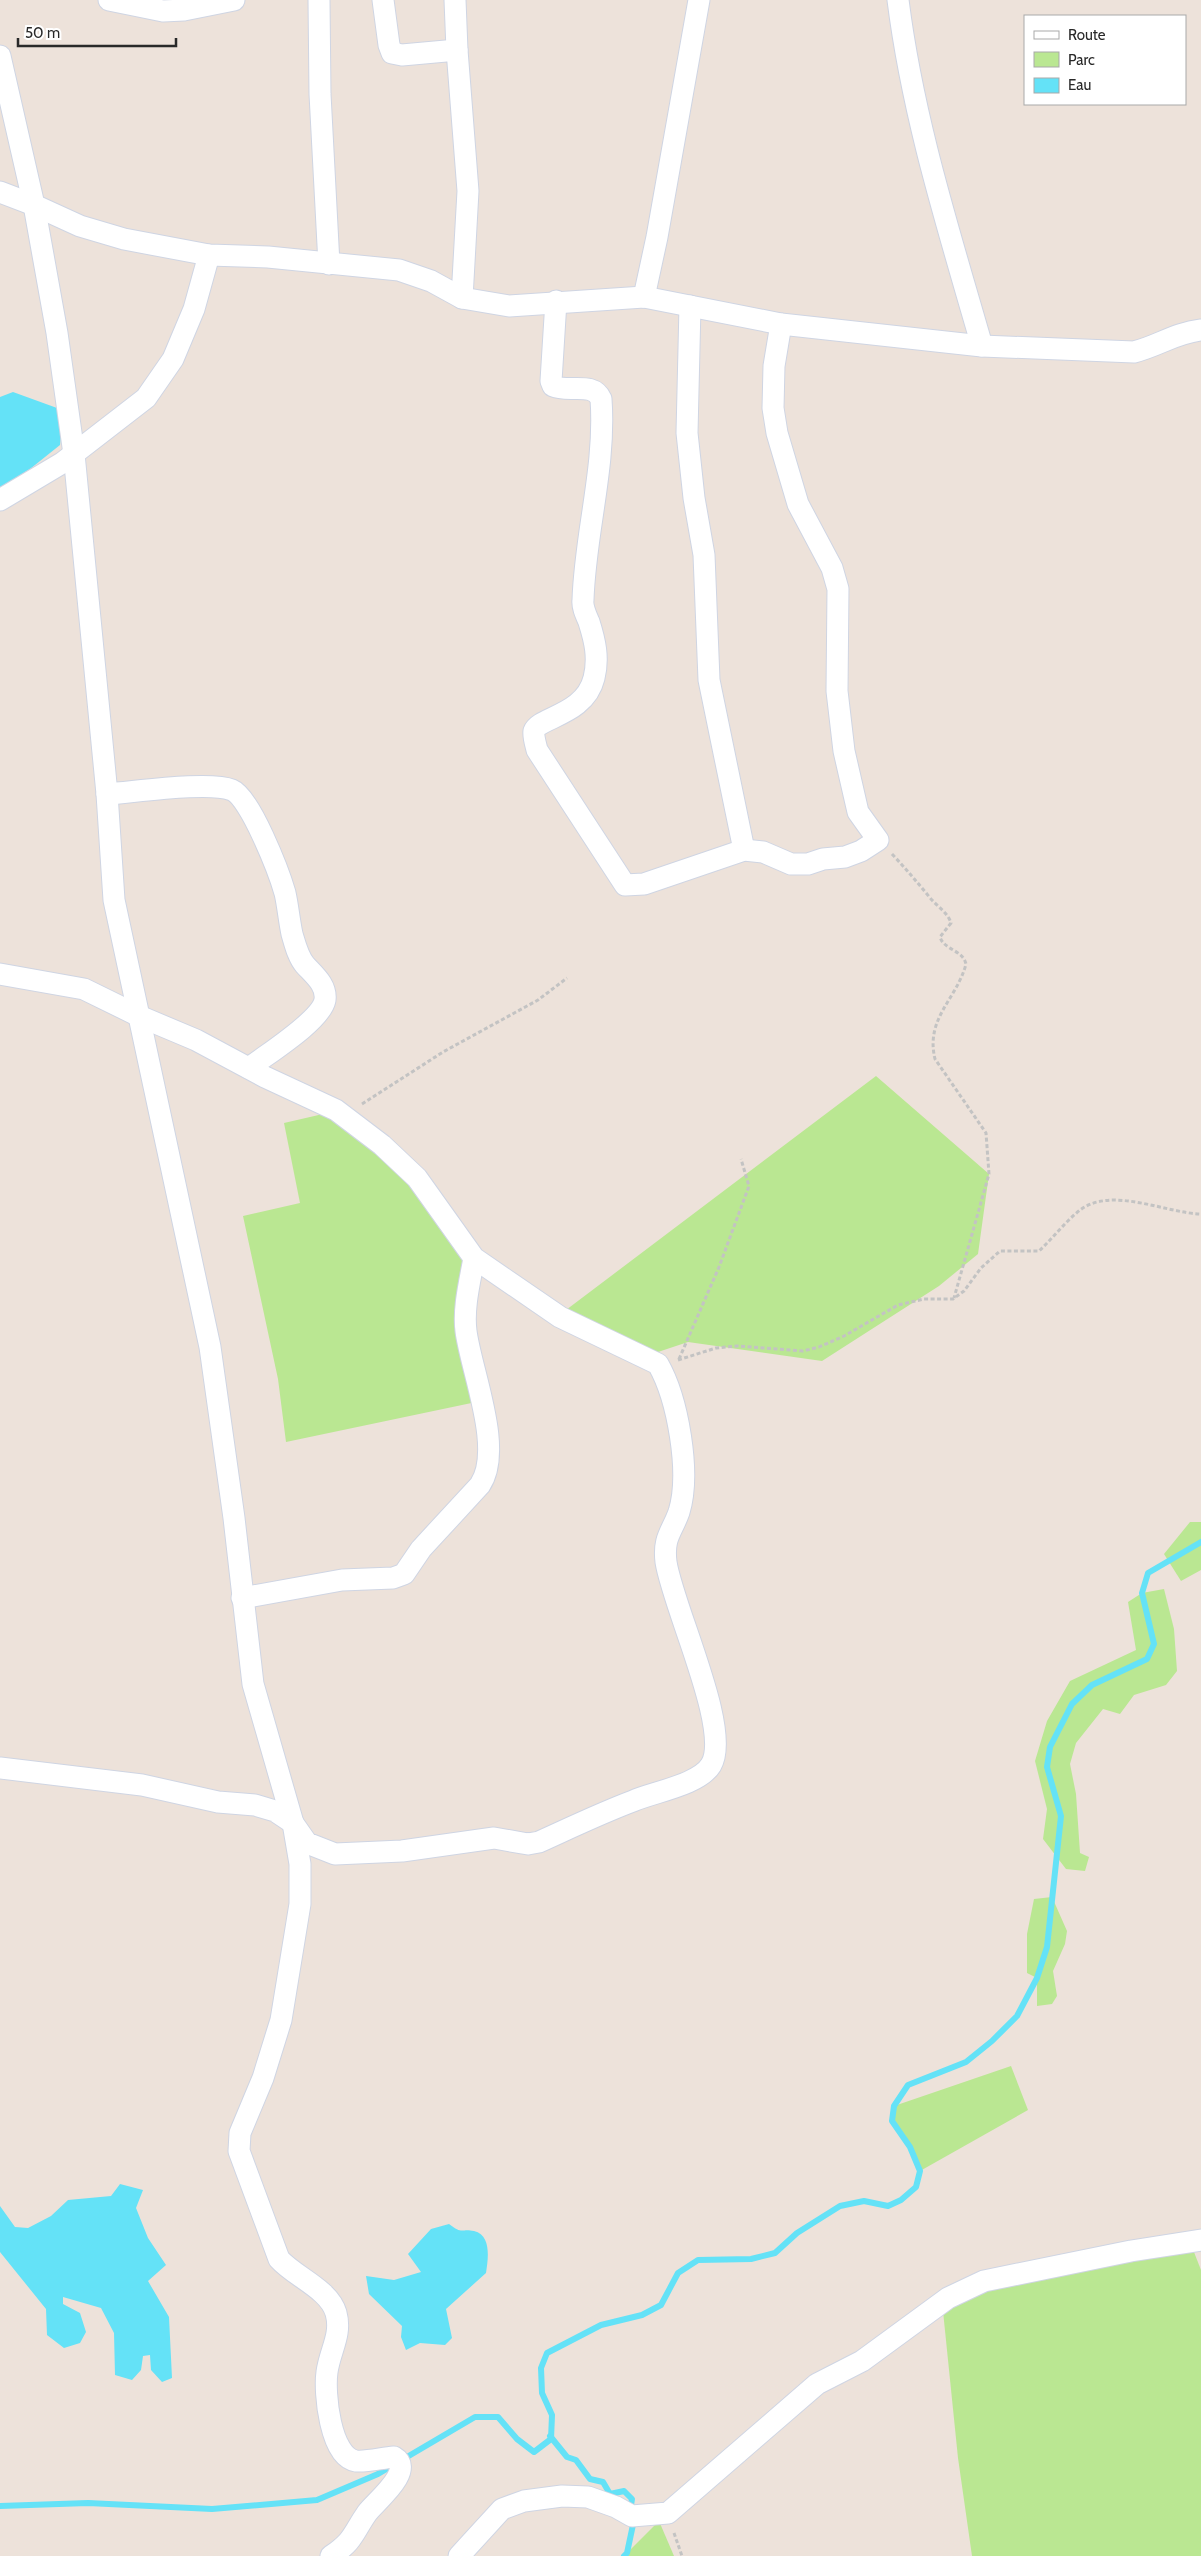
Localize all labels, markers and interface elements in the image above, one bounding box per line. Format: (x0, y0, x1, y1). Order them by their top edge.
scale bar (18, 15, 175, 47)
legend (1024, 15, 1186, 105)
text: 50 m (25, 24, 60, 42)
text: Route (1068, 26, 1106, 44)
text: Parc (1068, 51, 1095, 69)
text: Eau (1068, 76, 1091, 94)

